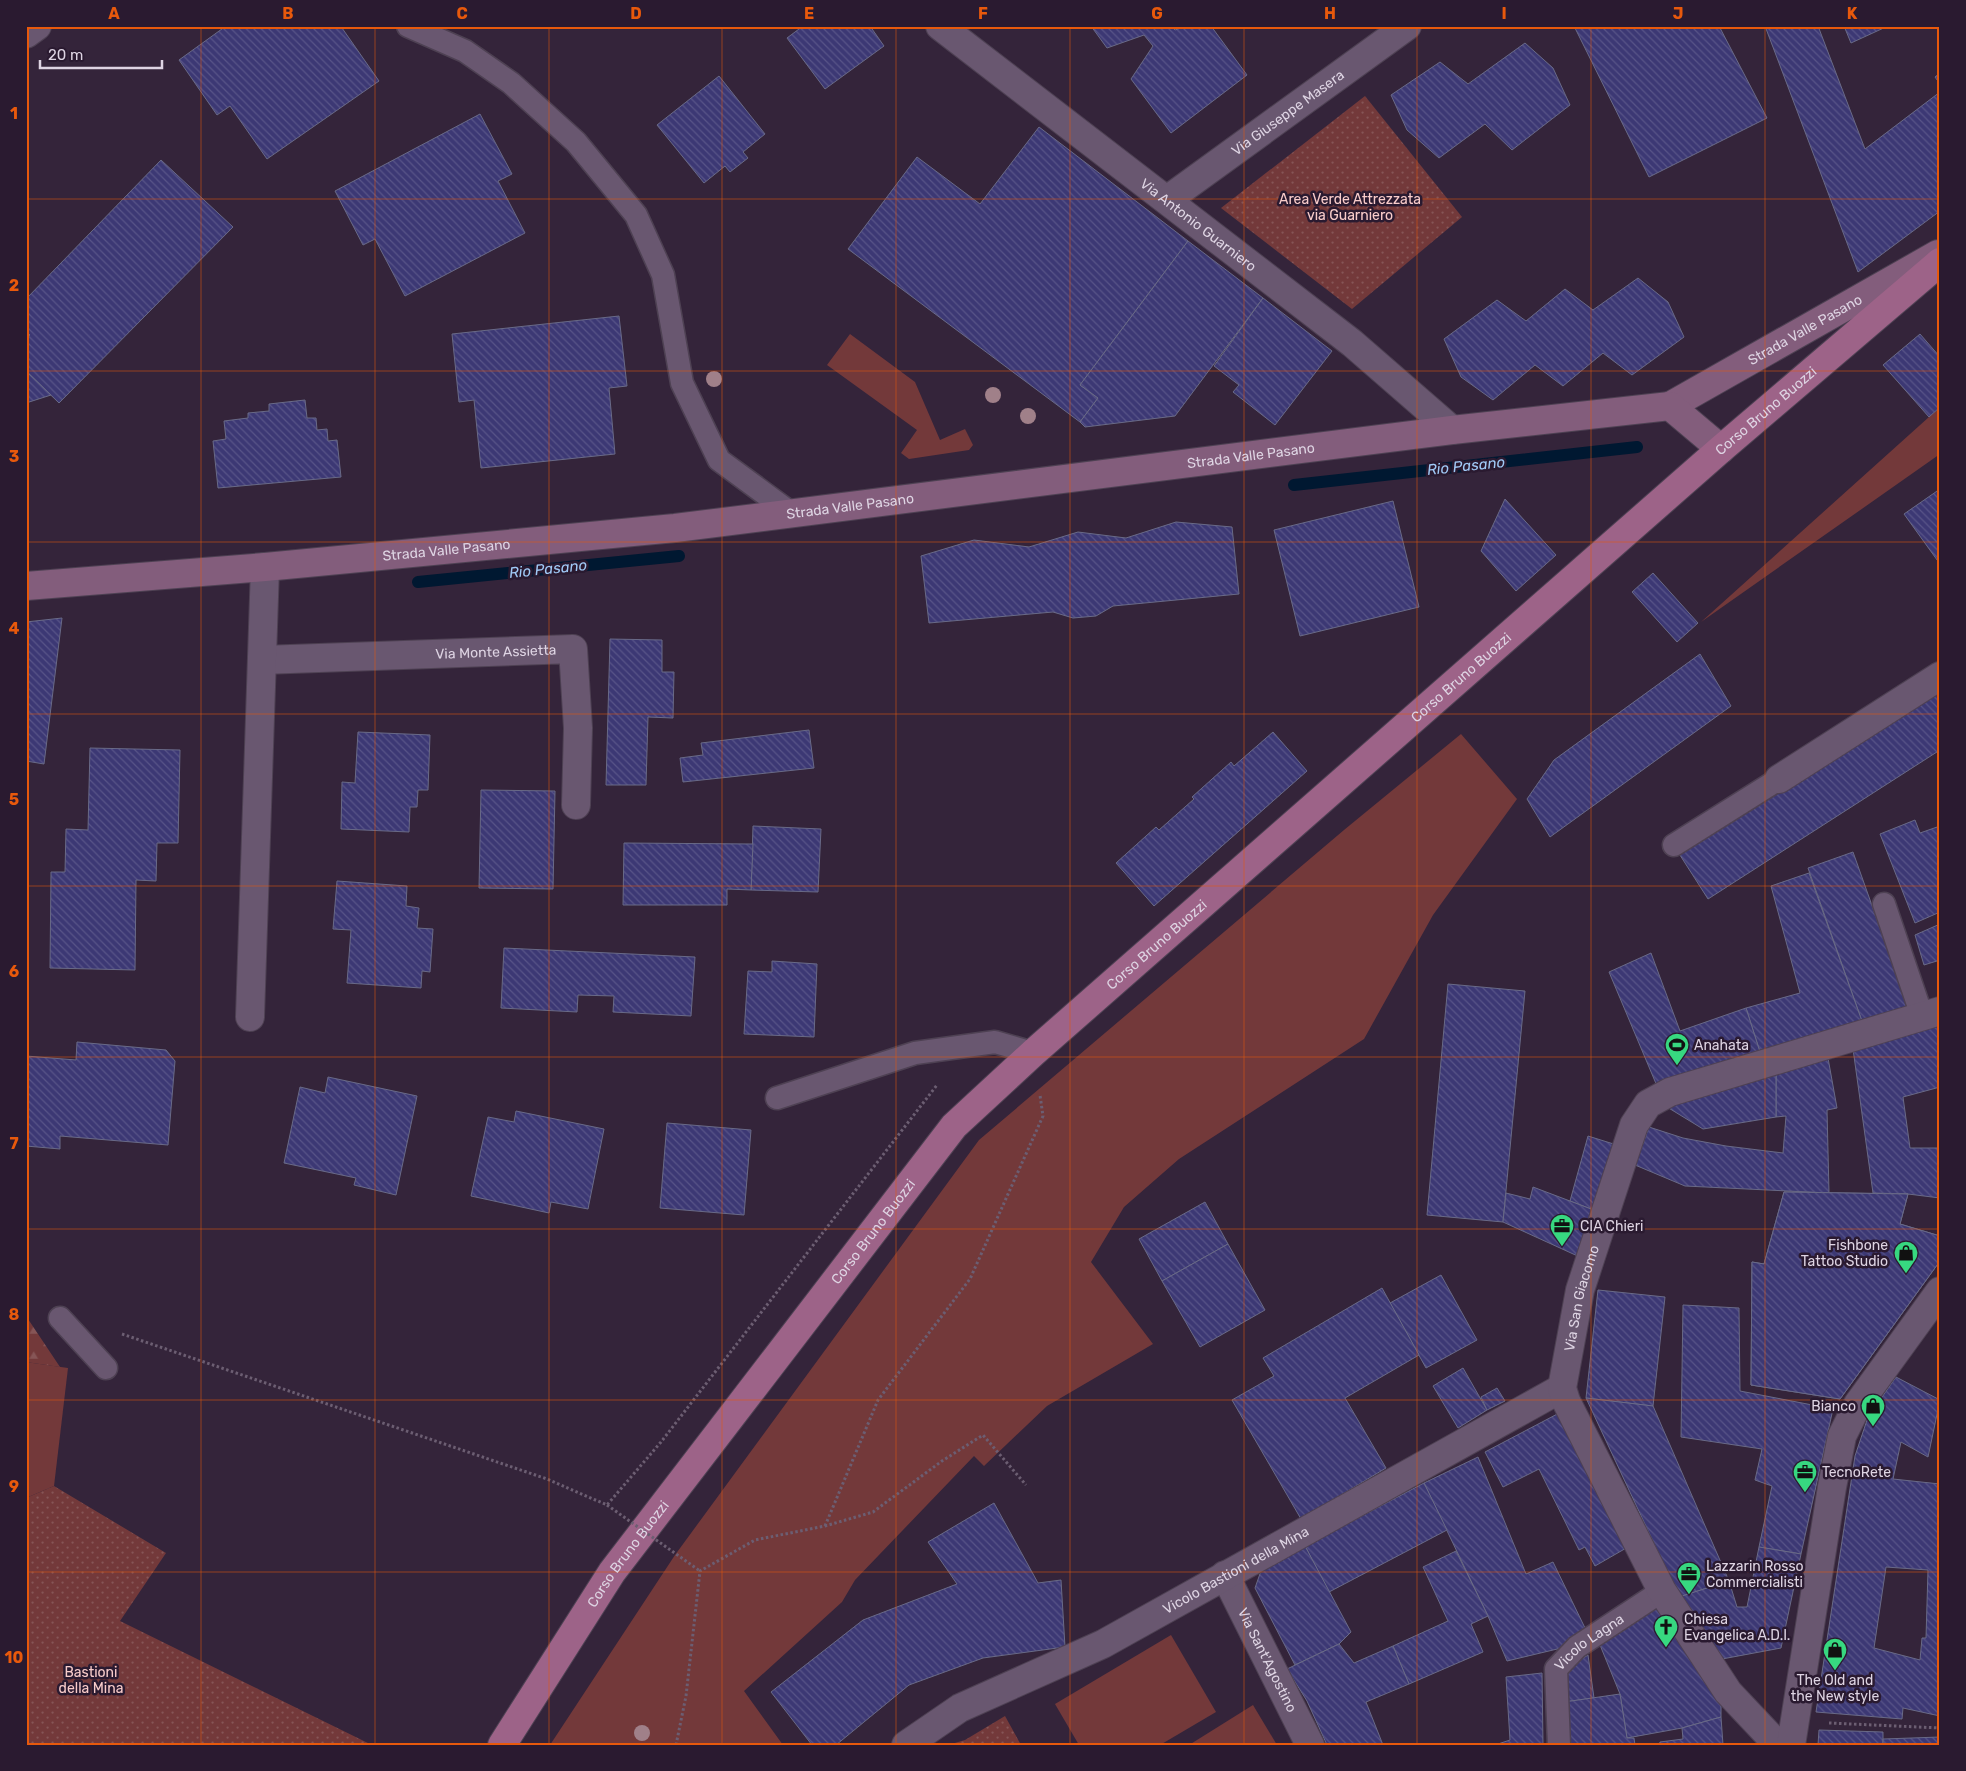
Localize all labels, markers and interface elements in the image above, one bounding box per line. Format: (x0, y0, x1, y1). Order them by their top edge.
text: A (108, 4, 120, 23)
text: B (282, 4, 294, 23)
text: C (456, 4, 468, 23)
text: D (630, 4, 642, 23)
text: E (804, 4, 814, 23)
text: F (978, 4, 988, 23)
text: G (1151, 4, 1163, 23)
text: H (1324, 4, 1336, 23)
text: I (1501, 4, 1507, 23)
text: J (1673, 4, 1683, 23)
text: K (1847, 4, 1858, 23)
scale bar (40, 38, 162, 70)
text: 20 m (48, 46, 83, 64)
street label: Via Giuseppe Masera (1228, 66, 1348, 159)
text: 1 (10, 104, 18, 123)
street label: Via Antonio Guarniero (1137, 175, 1260, 275)
park label: Area Verde Attrezzata via Guarniero (1279, 191, 1421, 224)
text: 2 (9, 276, 19, 295)
street label: Strada Valle Pasano (1745, 291, 1865, 369)
street label: Corso Bruno Buozzi (1712, 363, 1820, 459)
street label: Strada Valle Pasano (1186, 439, 1316, 472)
text: 3 (9, 447, 19, 466)
water label: Rio Pasano (1426, 453, 1506, 479)
street label: Strada Valle Pasano (785, 490, 915, 523)
street label: Strada Valle Pasano (382, 536, 511, 565)
water label: Rio Pasano (508, 556, 588, 582)
text: 4 (9, 619, 20, 638)
street label: Corso Bruno Buozzi (1408, 629, 1515, 726)
street label: Via Monte Assietta (435, 642, 557, 663)
text: 5 (9, 790, 19, 809)
street label: Corso Bruno Buozzi (1103, 896, 1211, 993)
text: 6 (9, 962, 19, 981)
sports icon: Anahata (1664, 1032, 1690, 1066)
place label: Anahata (1694, 1037, 1749, 1054)
text: 7 (9, 1134, 19, 1153)
street label: Corso Bruno Buozzi (828, 1176, 919, 1288)
office icon: CIA Chieri (1549, 1213, 1575, 1247)
place label: CIA Chieri (1580, 1218, 1643, 1235)
place label: Fishbone Tattoo Studio (1801, 1237, 1888, 1270)
shop icon: Fishbone Tattoo Studio (1893, 1240, 1919, 1274)
street label: Via San Giacomo (1561, 1243, 1603, 1353)
text: 8 (9, 1305, 20, 1324)
shop icon: Bianco (1860, 1393, 1886, 1427)
place label: Bianco (1811, 1398, 1856, 1415)
office icon: TecnoRete (1792, 1459, 1818, 1493)
place label: TecnoRete (1822, 1464, 1891, 1481)
text: 9 (9, 1477, 19, 1496)
street label: Corso Bruno Buozzi (584, 1497, 673, 1611)
street label: Vicolo Bastioni della Mina (1160, 1523, 1312, 1618)
place label: Lazzarin Rosso Commercialisti (1706, 1558, 1804, 1591)
office icon: Lazzarin Rosso Commercialisti (1676, 1561, 1702, 1595)
street label: Via Sant'Agostino (1234, 1605, 1300, 1715)
street label: Vicolo Lagna (1551, 1610, 1627, 1674)
place label: Chiesa Evangelica A.D.I. (1684, 1611, 1790, 1644)
church icon: Chiesa Evangelica A.D.I. (1653, 1614, 1679, 1648)
shop icon: The Old and the New style (1822, 1637, 1848, 1671)
text: 10 (5, 1648, 24, 1667)
park label: Bastioni della Mina (59, 1664, 123, 1697)
place label: The Old and the New style (1791, 1672, 1879, 1705)

